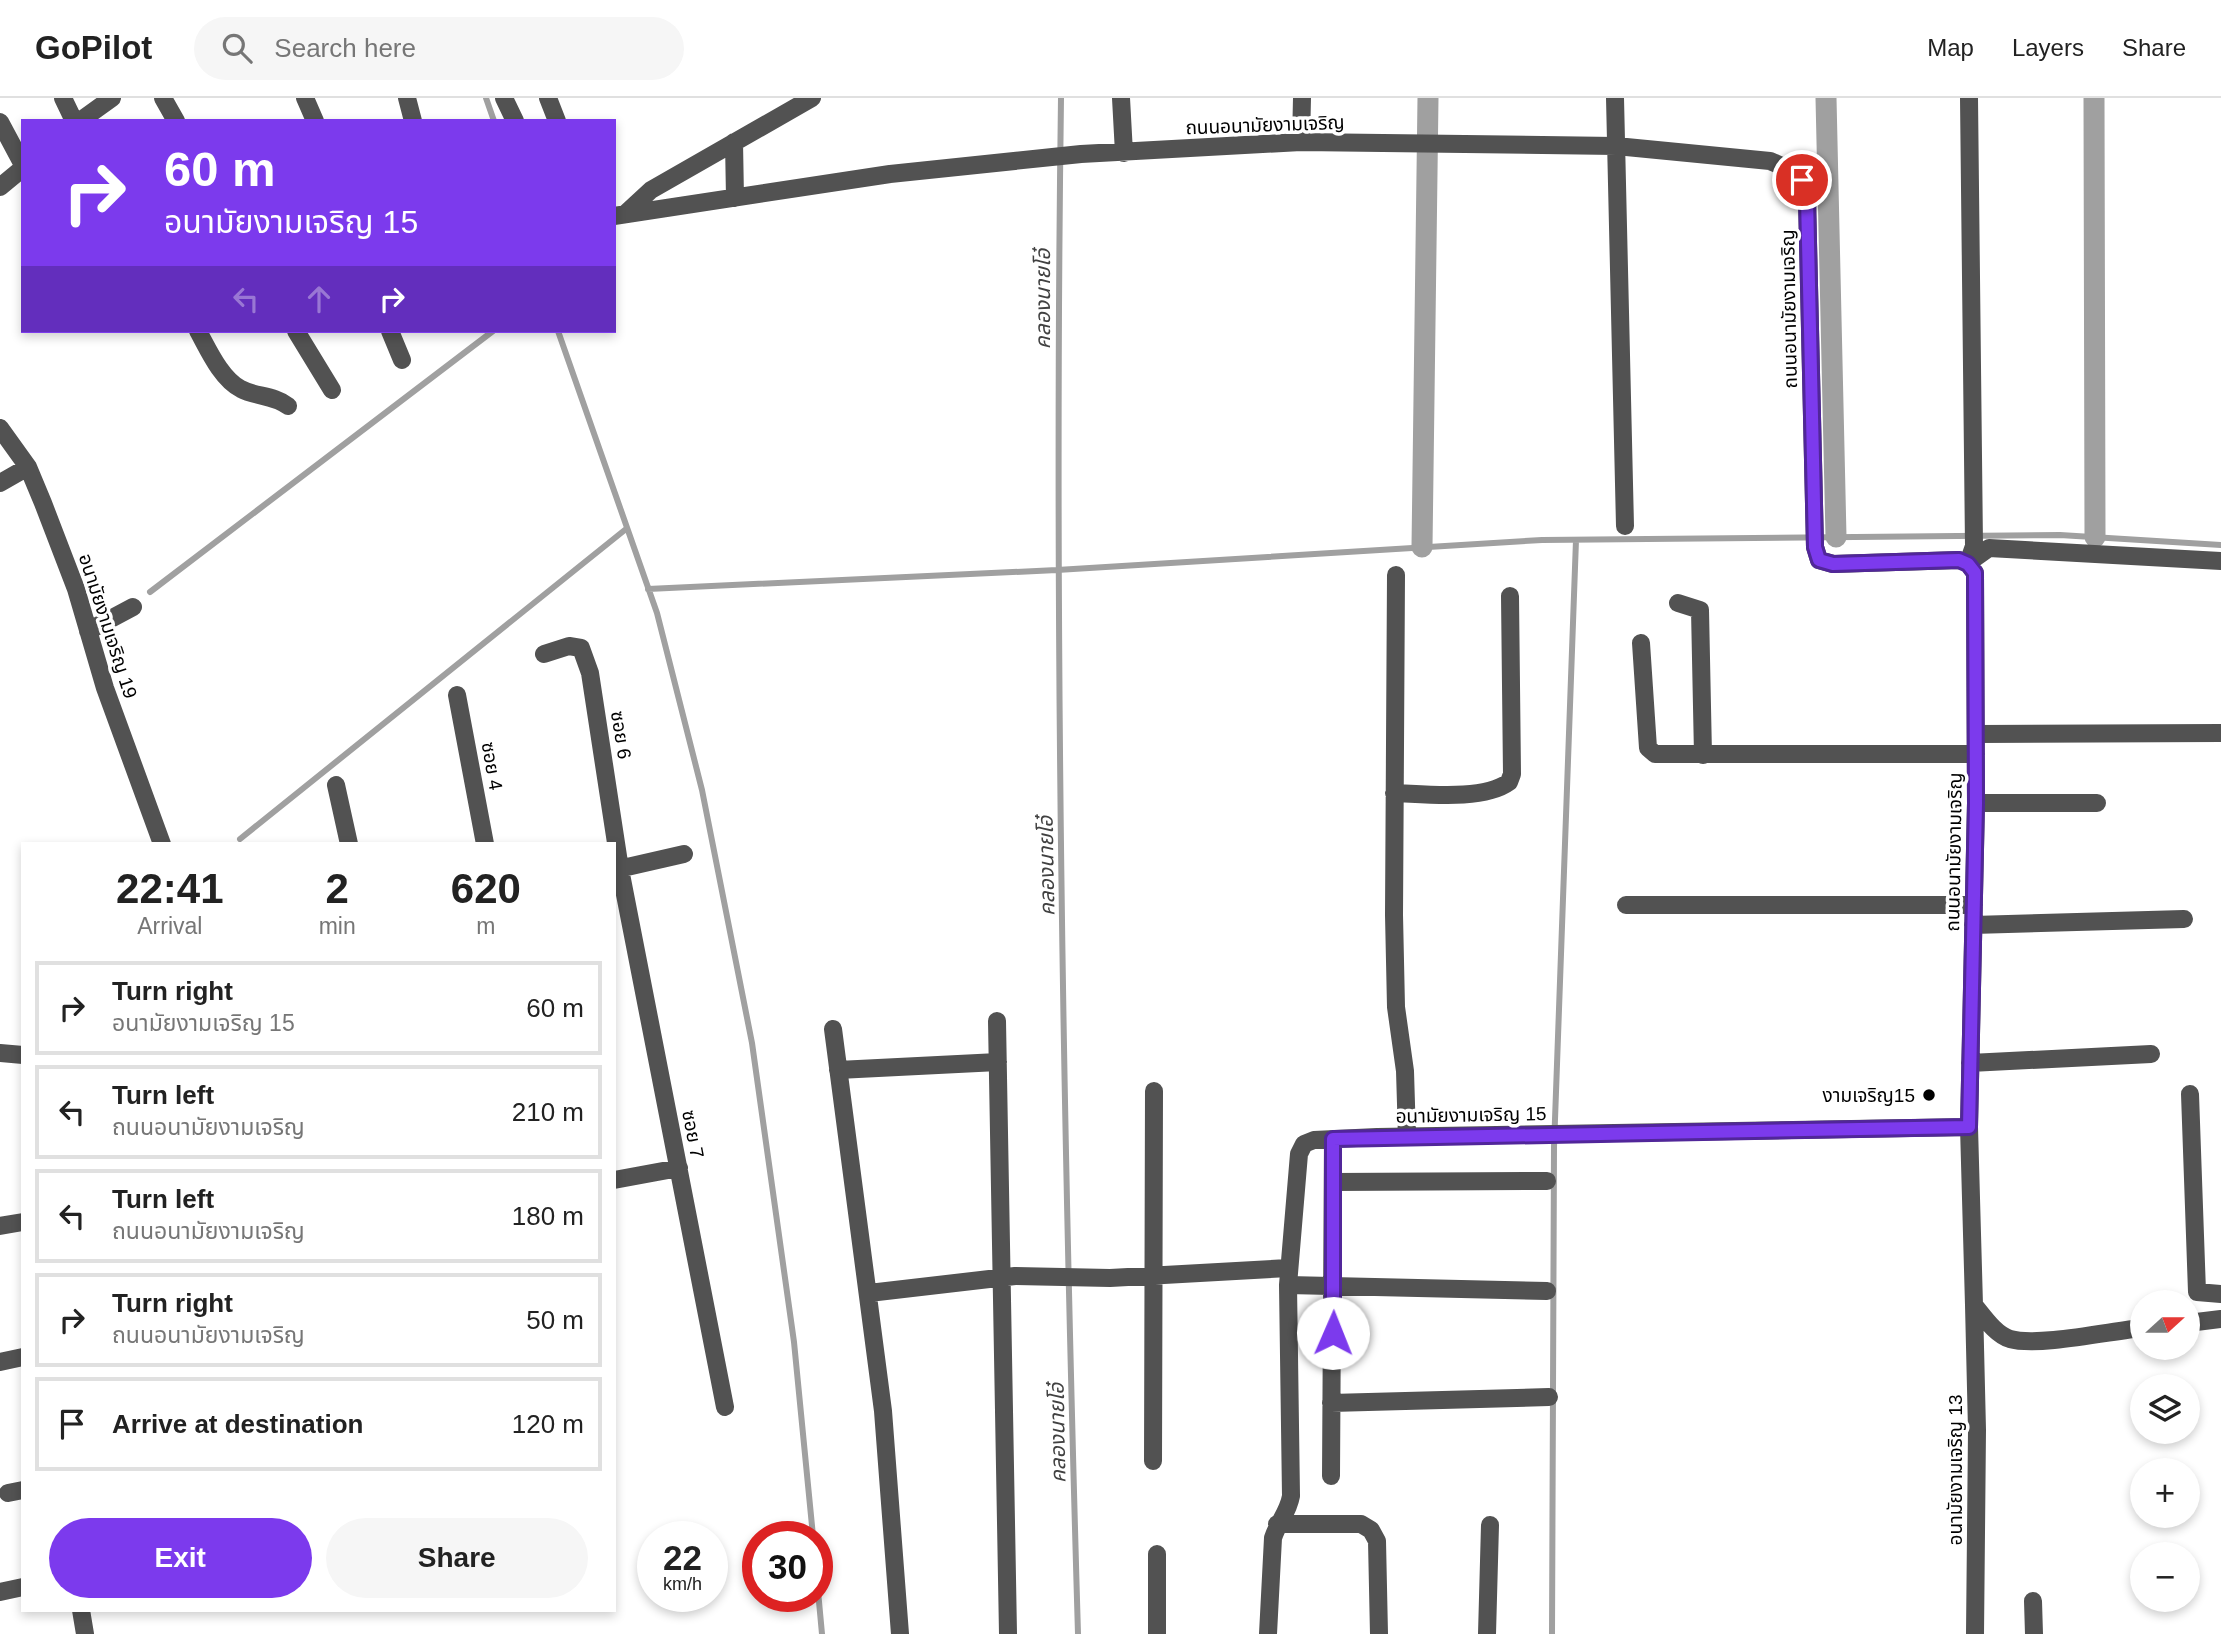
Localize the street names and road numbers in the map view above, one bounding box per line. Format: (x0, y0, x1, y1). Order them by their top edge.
street label: ถนนอนามัยงามเจริญ (1185, 112, 1345, 138)
street label: ถนนอนามัยงามเจริญ (1777, 229, 1801, 389)
street label: อนามัยงามเจริญ 19 (75, 551, 141, 701)
street label: ซอย 6 (607, 709, 635, 761)
street label: ซอย 4 (477, 740, 507, 792)
street label: ถนนอนามัยงามเจริญ (1942, 772, 1966, 932)
street label: อนามัยงามเจริญ 15 (1395, 1103, 1547, 1127)
street label: ซอย 7 (678, 1108, 708, 1160)
street label: อนามัยงามเจริญ 13 (1945, 1395, 1966, 1545)

